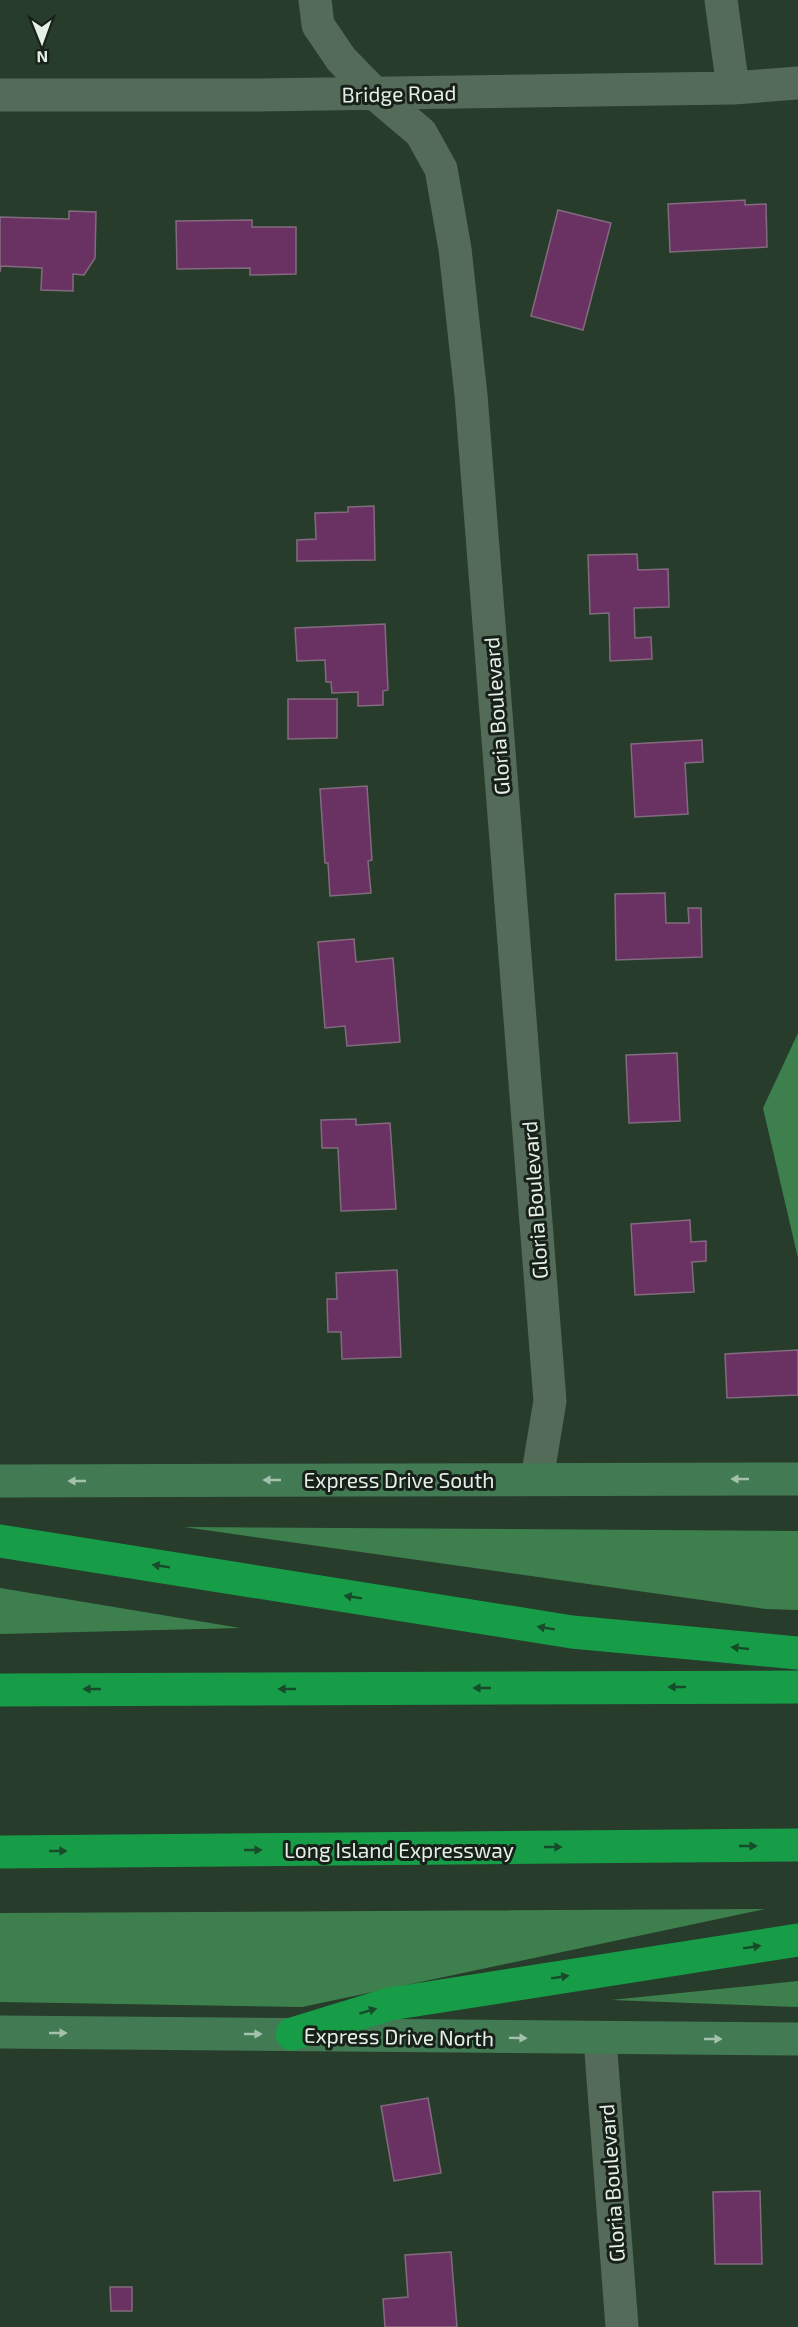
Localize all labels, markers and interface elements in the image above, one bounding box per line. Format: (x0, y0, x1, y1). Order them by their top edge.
north arrow (12, 12, 72, 72)
text: N (36, 48, 48, 67)
street label: Bridge Road (341, 80, 457, 106)
street label: Gloria Boulevard (478, 636, 514, 796)
street label: Gloria Boulevard (516, 1120, 552, 1280)
street label: Express Drive South (304, 1467, 494, 1492)
one-way arrow (730, 1474, 749, 1484)
one-way arrow (262, 1475, 281, 1485)
one-way arrow (67, 1476, 86, 1486)
one-way arrow (151, 1562, 170, 1571)
one-way arrow (344, 1592, 363, 1601)
one-way arrow (536, 1623, 555, 1632)
one-way arrow (730, 1643, 749, 1653)
one-way arrow (667, 1682, 686, 1692)
one-way arrow (472, 1683, 491, 1693)
one-way arrow (82, 1684, 101, 1694)
one-way arrow (277, 1684, 296, 1694)
street label: Long Island Expressway (284, 1837, 514, 1862)
one-way arrow (739, 1841, 758, 1851)
one-way arrow (544, 1842, 563, 1852)
one-way arrow (244, 1845, 263, 1855)
one-way arrow (49, 1846, 68, 1856)
one-way arrow (743, 1942, 762, 1951)
one-way arrow (550, 1972, 569, 1981)
one-way arrow (359, 2006, 377, 2015)
street label: Express Drive North (304, 2022, 494, 2050)
one-way arrow (49, 2028, 68, 2038)
one-way arrow (244, 2029, 263, 2039)
one-way arrow (509, 2033, 528, 2043)
one-way arrow (704, 2034, 723, 2044)
street label: Gloria Boulevard (593, 2103, 629, 2263)

